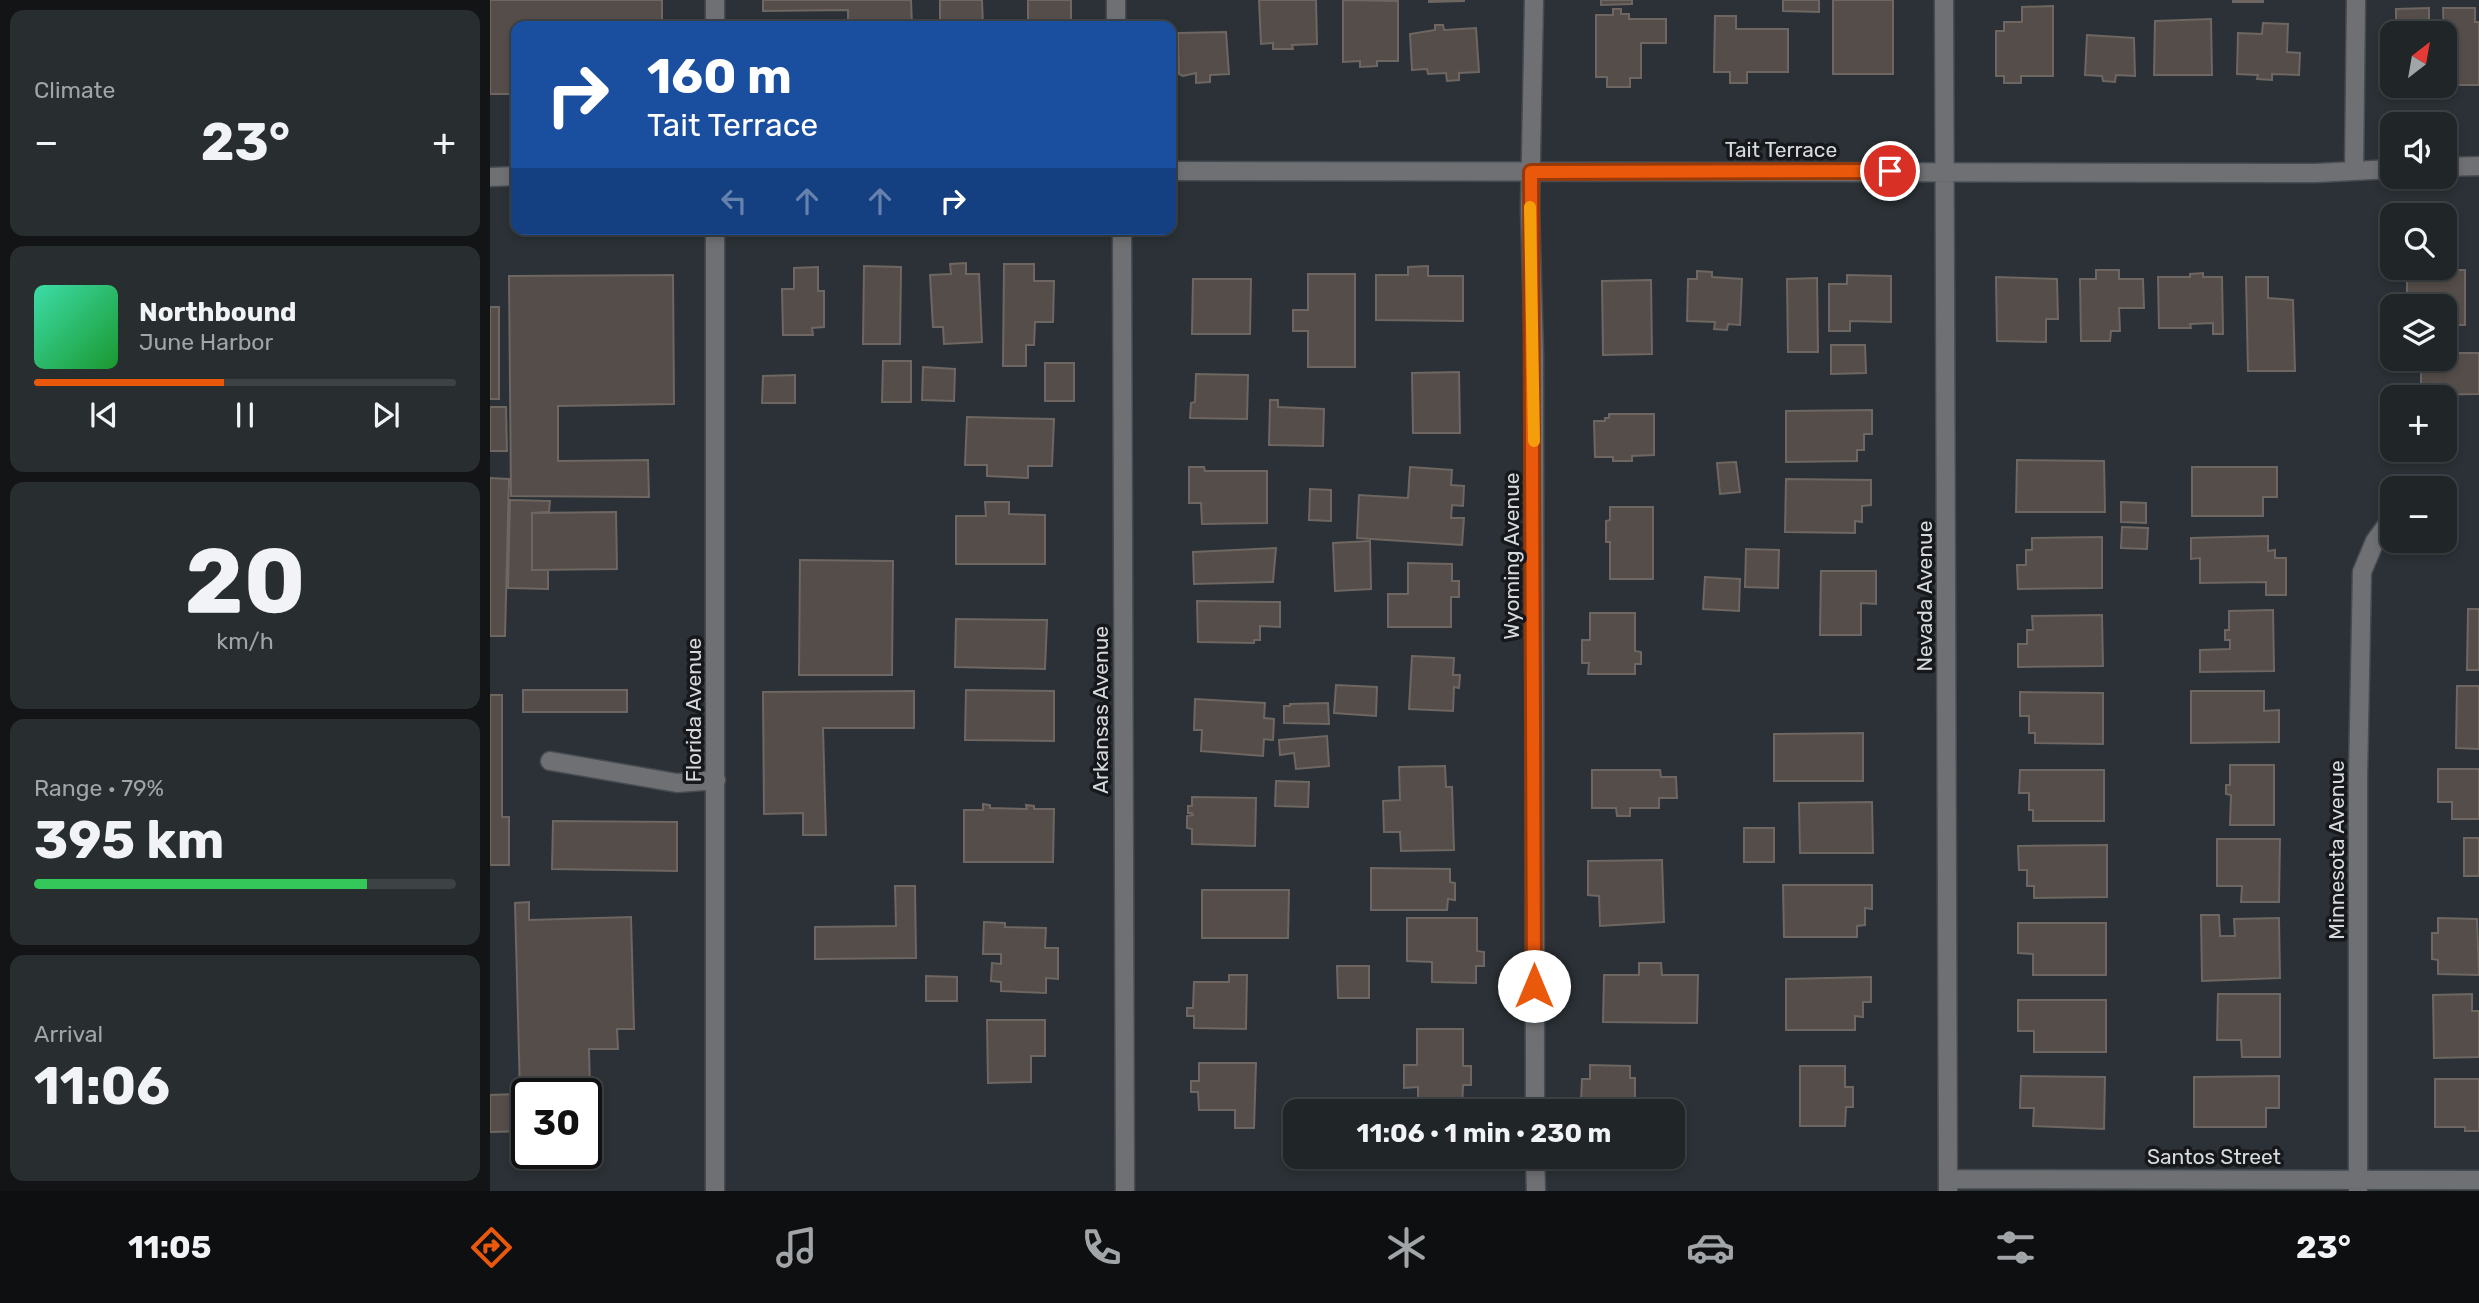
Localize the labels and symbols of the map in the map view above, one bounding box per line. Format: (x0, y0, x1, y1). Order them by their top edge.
north arrow (2380, 21, 2457, 98)
street label: Tait Terrace (1725, 137, 1837, 162)
pin (1860, 141, 1920, 201)
street label: Wyoming Avenue (1499, 472, 1524, 640)
street label: Nevada Avenue (1912, 520, 1937, 672)
street label: Arkansas Avenue (1088, 626, 1113, 794)
street label: Florida Avenue (681, 638, 706, 782)
street label: Minnesota Avenue (2324, 760, 2349, 940)
position arrow (1497, 949, 1571, 1023)
speed limit sign: 30 (511, 1078, 602, 1169)
street label: Santos Street (2147, 1144, 2281, 1169)

